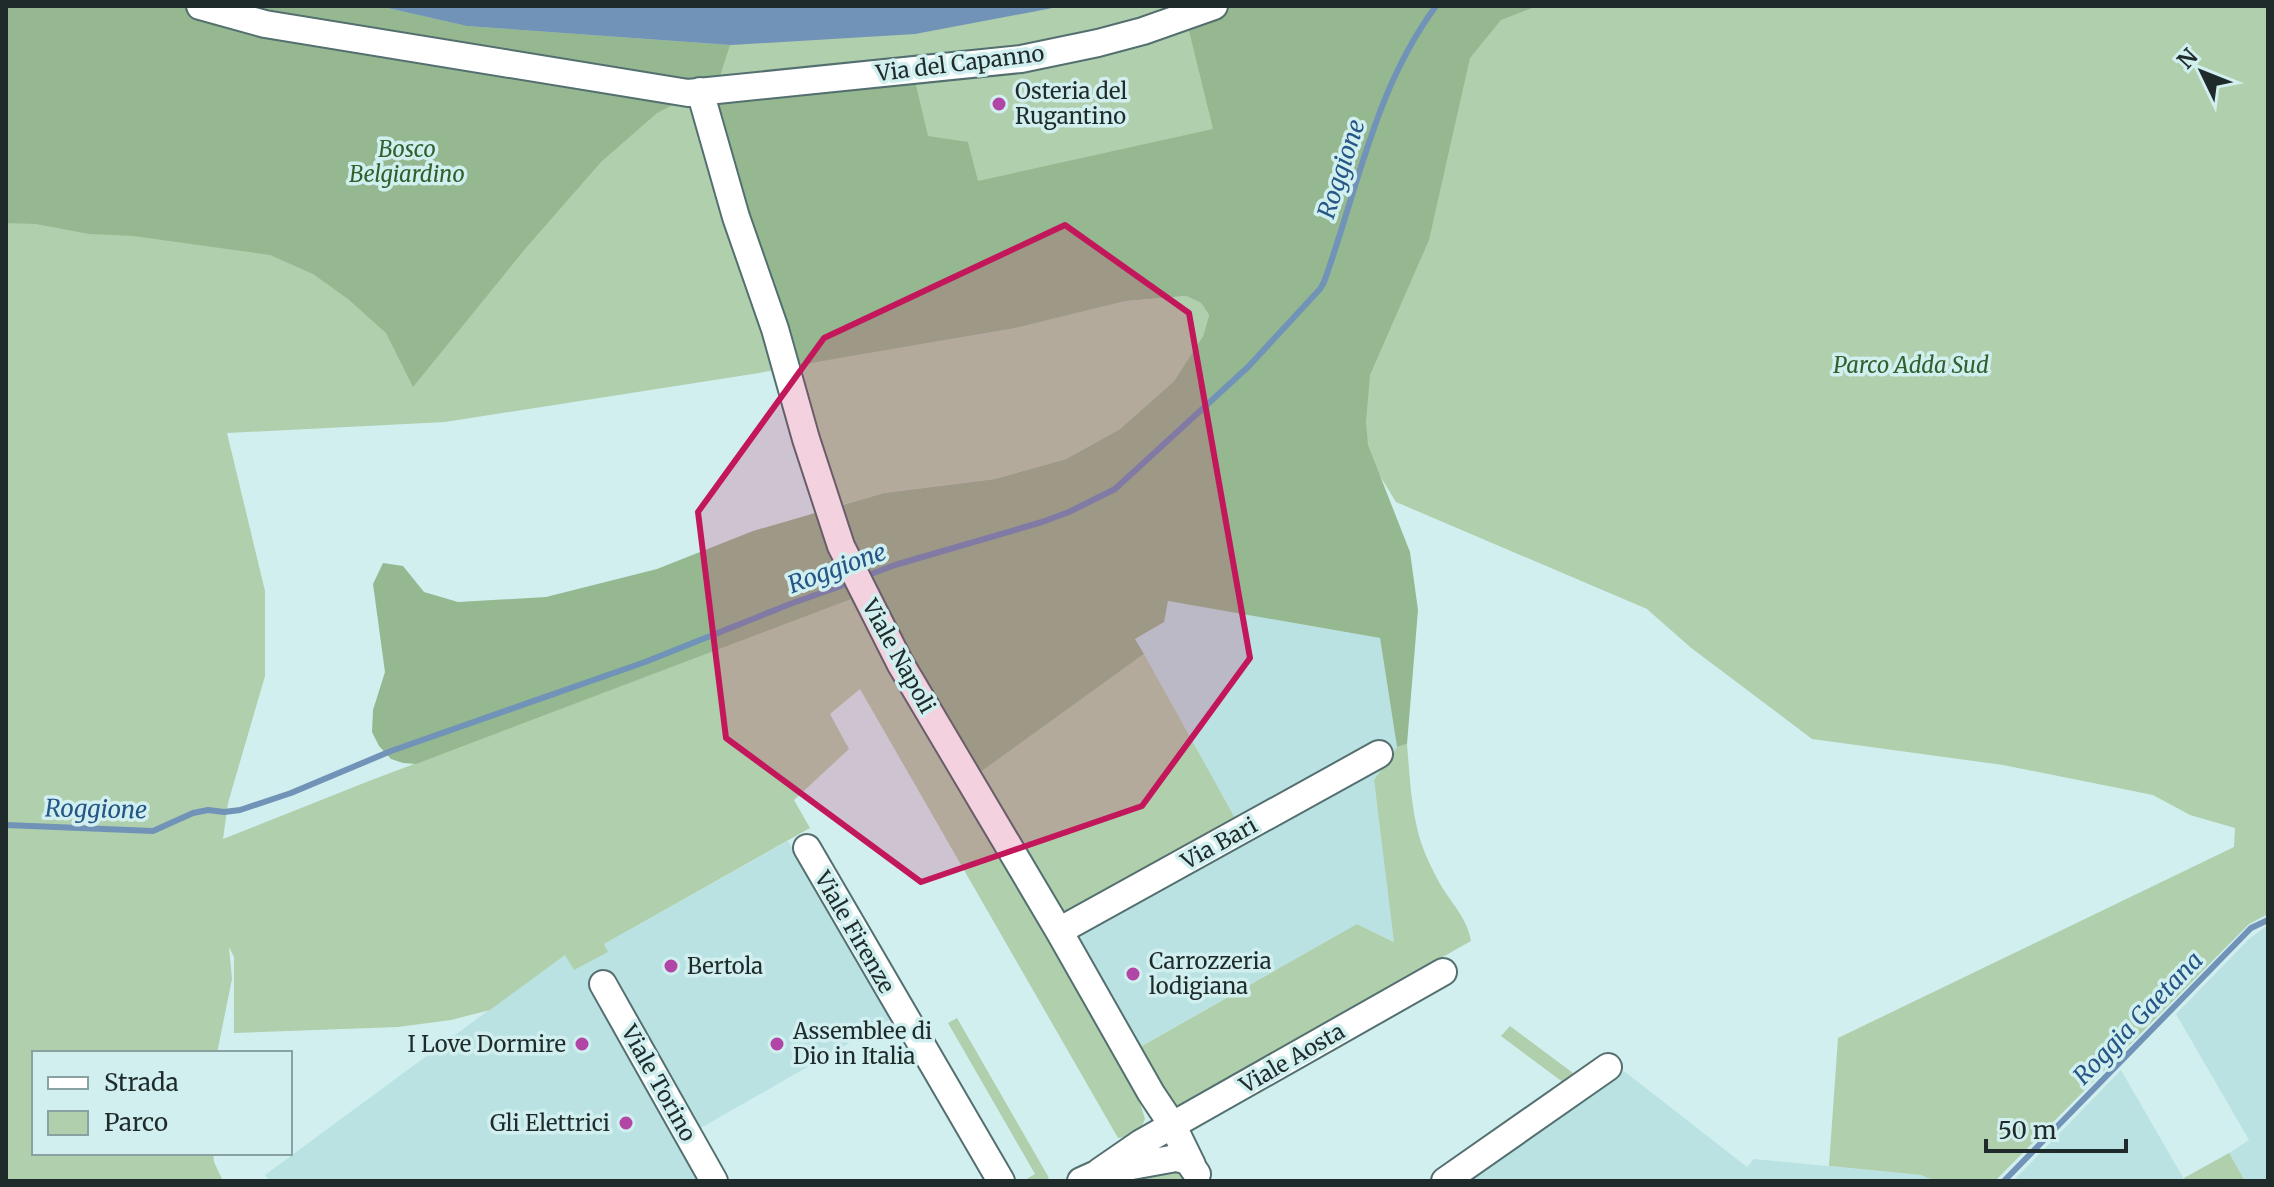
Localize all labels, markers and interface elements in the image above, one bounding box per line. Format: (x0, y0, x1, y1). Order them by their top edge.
north arrow (2162, 32, 2242, 112)
street label: Via del Capanno (873, 39, 1046, 87)
text: N (2171, 42, 2204, 74)
place label: Osteria del Rugantino (1015, 77, 1127, 130)
marker: Osteria del Rugantino (990, 95, 1008, 113)
water label: Roggione (1310, 115, 1372, 223)
park label: Bosco Belgiardino (349, 135, 465, 188)
park label: Parco Adda Sud (1833, 351, 1989, 379)
water label: Roggione (784, 536, 890, 600)
street label: Viale Napoli (856, 593, 942, 718)
water label: Roggione (45, 793, 147, 825)
street label: Via Bari (1175, 811, 1262, 876)
street label: Viale Firenze (808, 865, 901, 998)
water label: Roggia Gaetana (2067, 945, 2209, 1091)
place label: Carrozzeria lodigiana (1149, 947, 1272, 1000)
place label: Bertola (687, 952, 763, 980)
marker: Bertola (662, 957, 680, 975)
marker: Carrozzeria lodigiana (1124, 965, 1142, 983)
place label: Assemblee di Dio in Italia (792, 1017, 932, 1070)
street label: Viale Aosta (1234, 1017, 1350, 1100)
street label: Viale Torino (615, 1019, 703, 1146)
place label: I Love Dormire (407, 1030, 566, 1058)
marker: I Love Dormire (573, 1035, 591, 1053)
marker: Assemblee di Dio in Italia (768, 1035, 786, 1053)
legend (32, 1051, 292, 1155)
text: Strada (104, 1067, 179, 1098)
scale bar (1986, 1103, 2126, 1153)
text: Parco (104, 1107, 168, 1138)
place label: Gli Elettrici (490, 1109, 610, 1137)
marker: Gli Elettrici (617, 1114, 635, 1132)
text: 50 m (1998, 1115, 2057, 1146)

